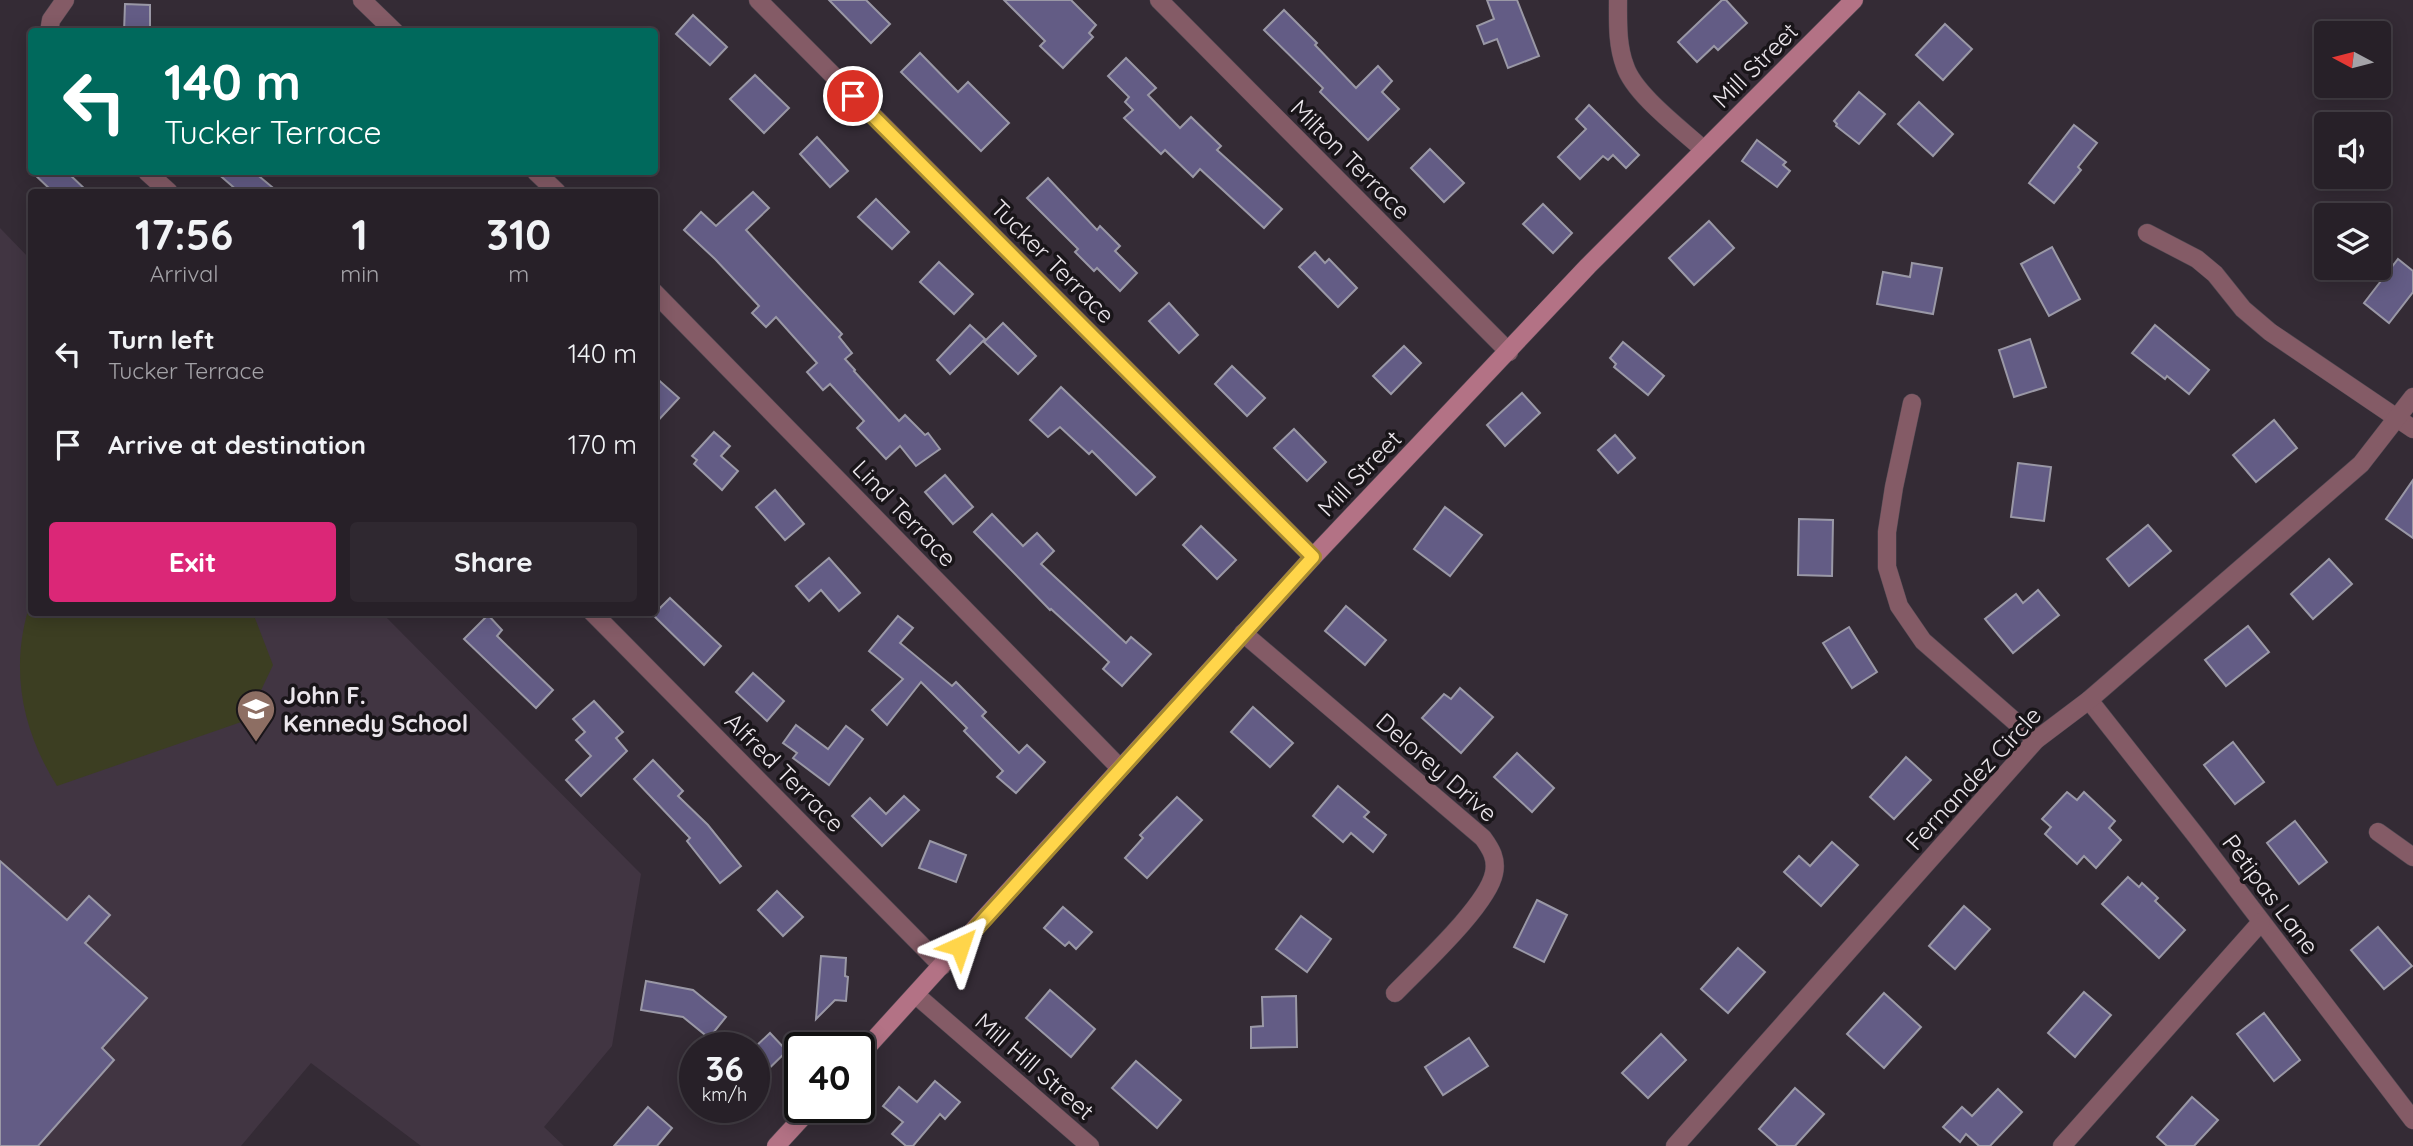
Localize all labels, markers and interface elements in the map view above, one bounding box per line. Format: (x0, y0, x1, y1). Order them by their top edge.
street label: Mill Street (1706, 16, 1804, 114)
north arrow (2314, 21, 2390, 98)
map controls (2314, 21, 2391, 280)
text: 140 m (164, 51, 301, 112)
icon: left (49, 56, 140, 147)
pin (823, 66, 883, 126)
icon: arrive (834, 77, 872, 115)
street label: Milton Terrace (1285, 93, 1417, 225)
text: Tucker Terrace (164, 112, 382, 152)
button: sound (2314, 112, 2391, 189)
street label: Tucker Terrace (985, 193, 1121, 329)
button: layers (2314, 203, 2391, 280)
text: 17:56 (135, 208, 233, 261)
text: 1 (352, 208, 368, 261)
text: 310 (486, 208, 551, 261)
text: Arrival (150, 259, 219, 288)
text: min (340, 259, 379, 288)
text: m (508, 259, 529, 288)
text: Turn left (108, 323, 215, 356)
icon: left (49, 335, 87, 373)
text: 140 m (568, 337, 637, 370)
text: Tucker Terrace (108, 356, 264, 385)
street label: Mill Street (1311, 424, 1407, 522)
icon: arrive (49, 426, 87, 464)
text: Arrive at destination (108, 428, 366, 461)
text: 170 m (568, 428, 637, 461)
street label: Lind Terrace (847, 453, 963, 573)
button: Exit (49, 522, 336, 602)
button: Share (350, 522, 637, 602)
place label: John F. Kennedy School (283, 680, 468, 738)
school or university icon: John F. Kennedy School (235, 688, 277, 743)
street label: Fernandez Circle (1899, 700, 2047, 856)
street label: Alfred Terrace (719, 706, 851, 838)
street label: Delorey Drive (1370, 706, 1504, 828)
street label: Petipas Lane (2216, 828, 2326, 960)
position arrow (923, 909, 997, 983)
street label: Mill Hill Street (969, 1006, 1101, 1126)
speed limit sign: 40 (784, 1032, 875, 1123)
text: 36 (705, 1046, 744, 1090)
text: km/h (702, 1083, 747, 1106)

